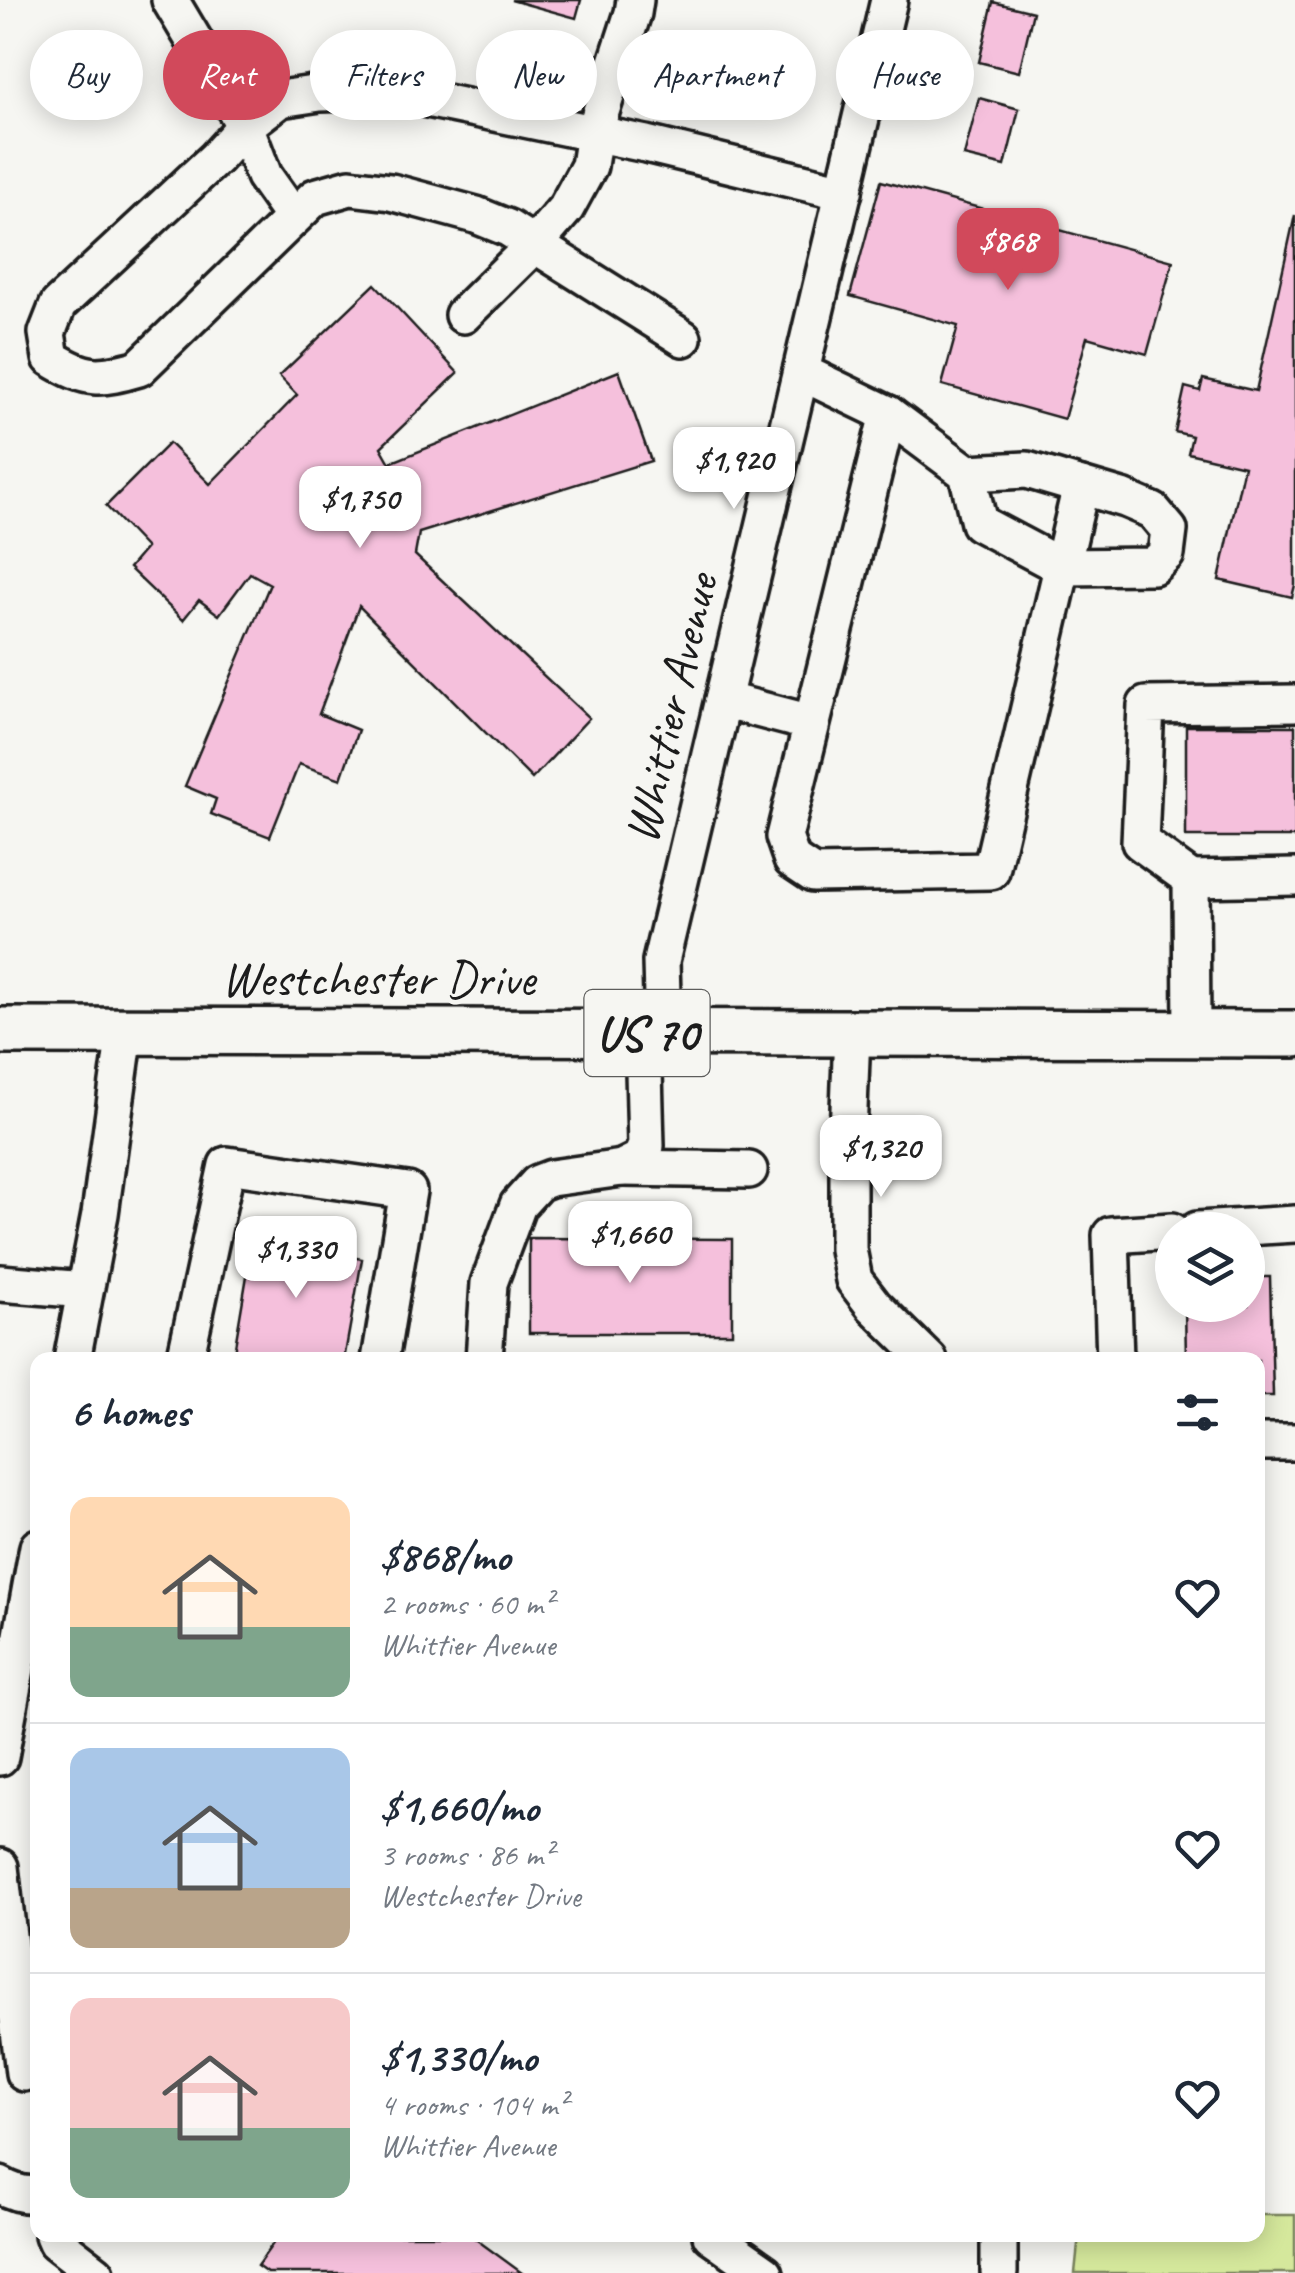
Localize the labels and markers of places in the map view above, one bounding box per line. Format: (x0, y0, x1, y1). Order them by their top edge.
pin: $868 (949, 208, 1067, 293)
pin: $1,920 (653, 427, 815, 512)
pin: $1,750 (279, 466, 441, 551)
pin: $1,320 (800, 1115, 962, 1200)
pin: $1,660 (549, 1201, 711, 1286)
pin: $1,330 (215, 1216, 377, 1301)

